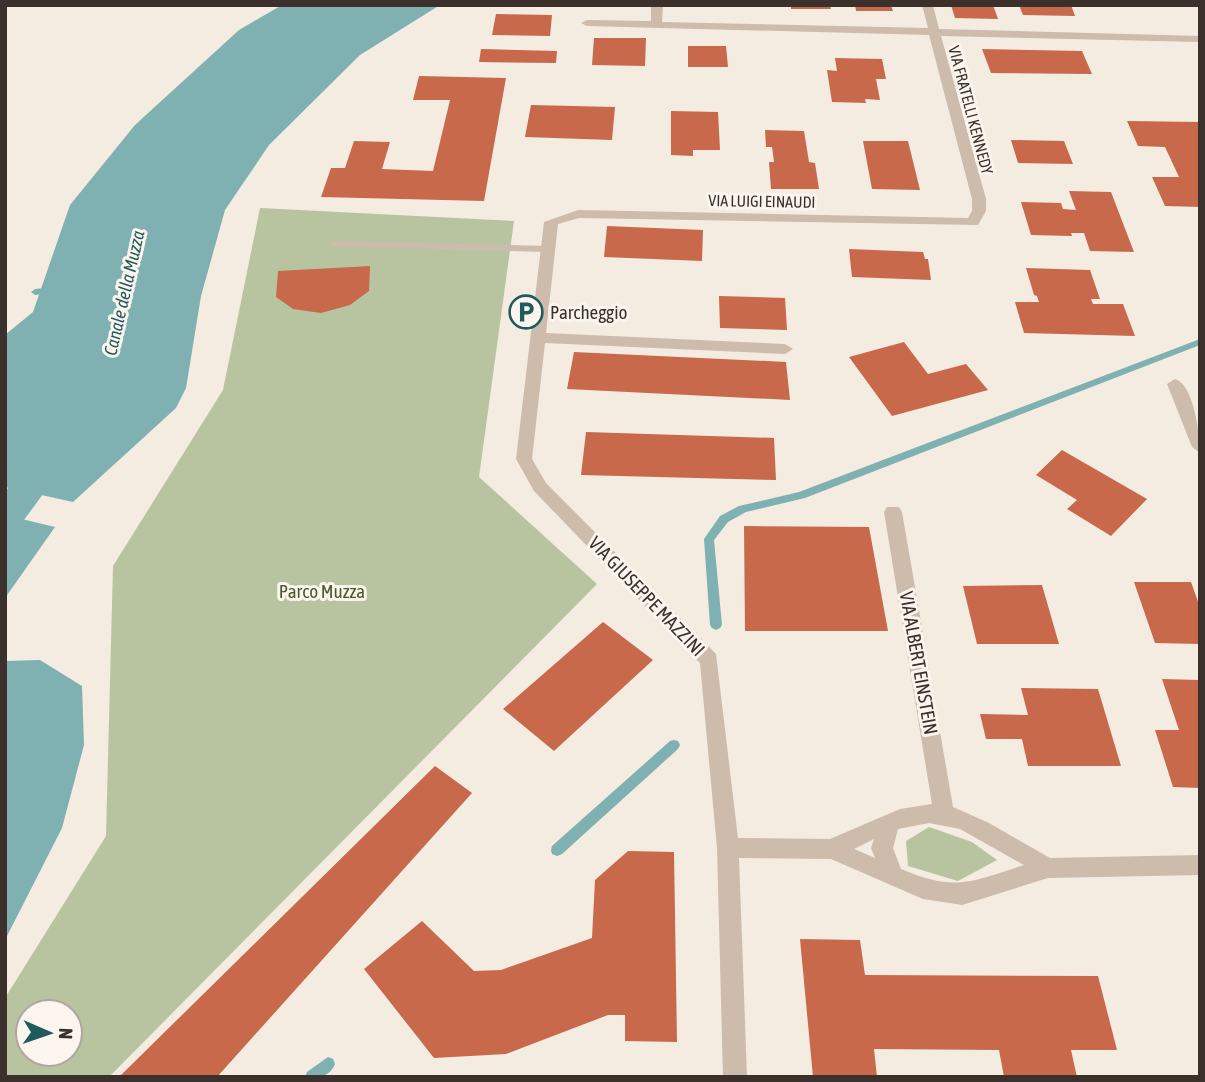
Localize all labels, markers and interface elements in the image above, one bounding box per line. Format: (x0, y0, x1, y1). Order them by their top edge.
street label: VIA FRATELLI KENNEDY (945, 44, 997, 177)
street label: VIA LUIGI EINAUDI (708, 191, 816, 211)
water label: Canale della Muzza (99, 228, 149, 357)
parking icon: Parcheggio (507, 293, 545, 331)
place label: Parcheggio (550, 301, 628, 323)
street label: VIA GIUSEPPE MAZZINI (584, 532, 710, 660)
park label: Parco Muzza (279, 580, 365, 602)
street label: VIA ALBERT EINSTEIN (896, 590, 942, 736)
north arrow (14, 998, 84, 1068)
text: N (55, 1028, 77, 1040)

